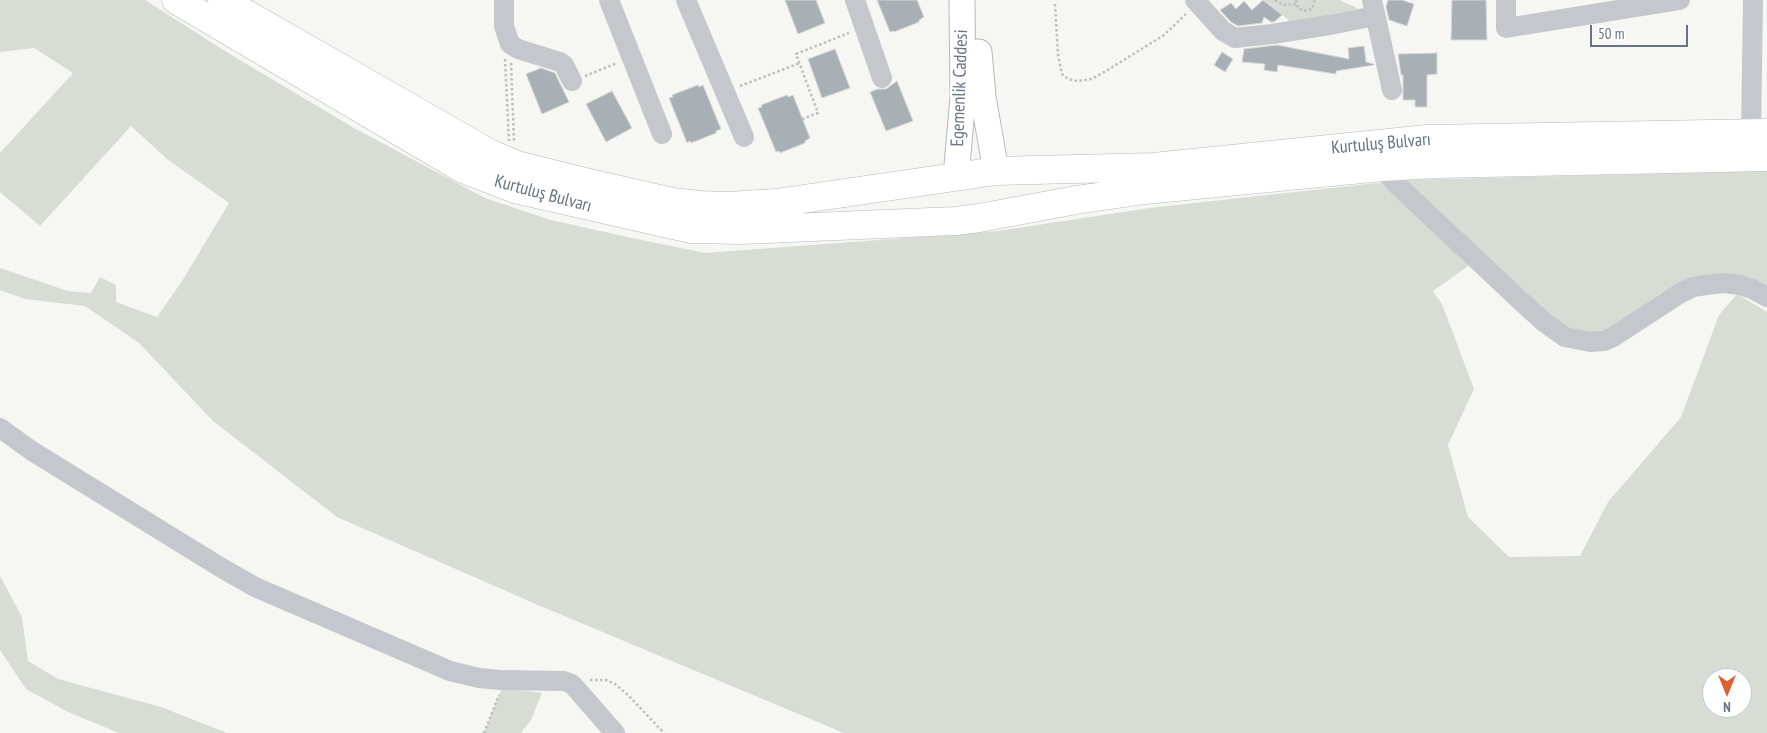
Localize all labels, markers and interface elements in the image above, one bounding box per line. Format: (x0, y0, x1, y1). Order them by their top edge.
scale bar (1592, 15, 1690, 47)
text: 50 m (1598, 24, 1624, 43)
street label: Egemenlik Caddesi (947, 29, 973, 147)
street label: Kurtuluş Bulvarı (1330, 129, 1432, 159)
street label: Kurtuluş Bulvarı (492, 171, 594, 217)
north arrow (1702, 668, 1752, 718)
text: N (1723, 698, 1731, 716)

